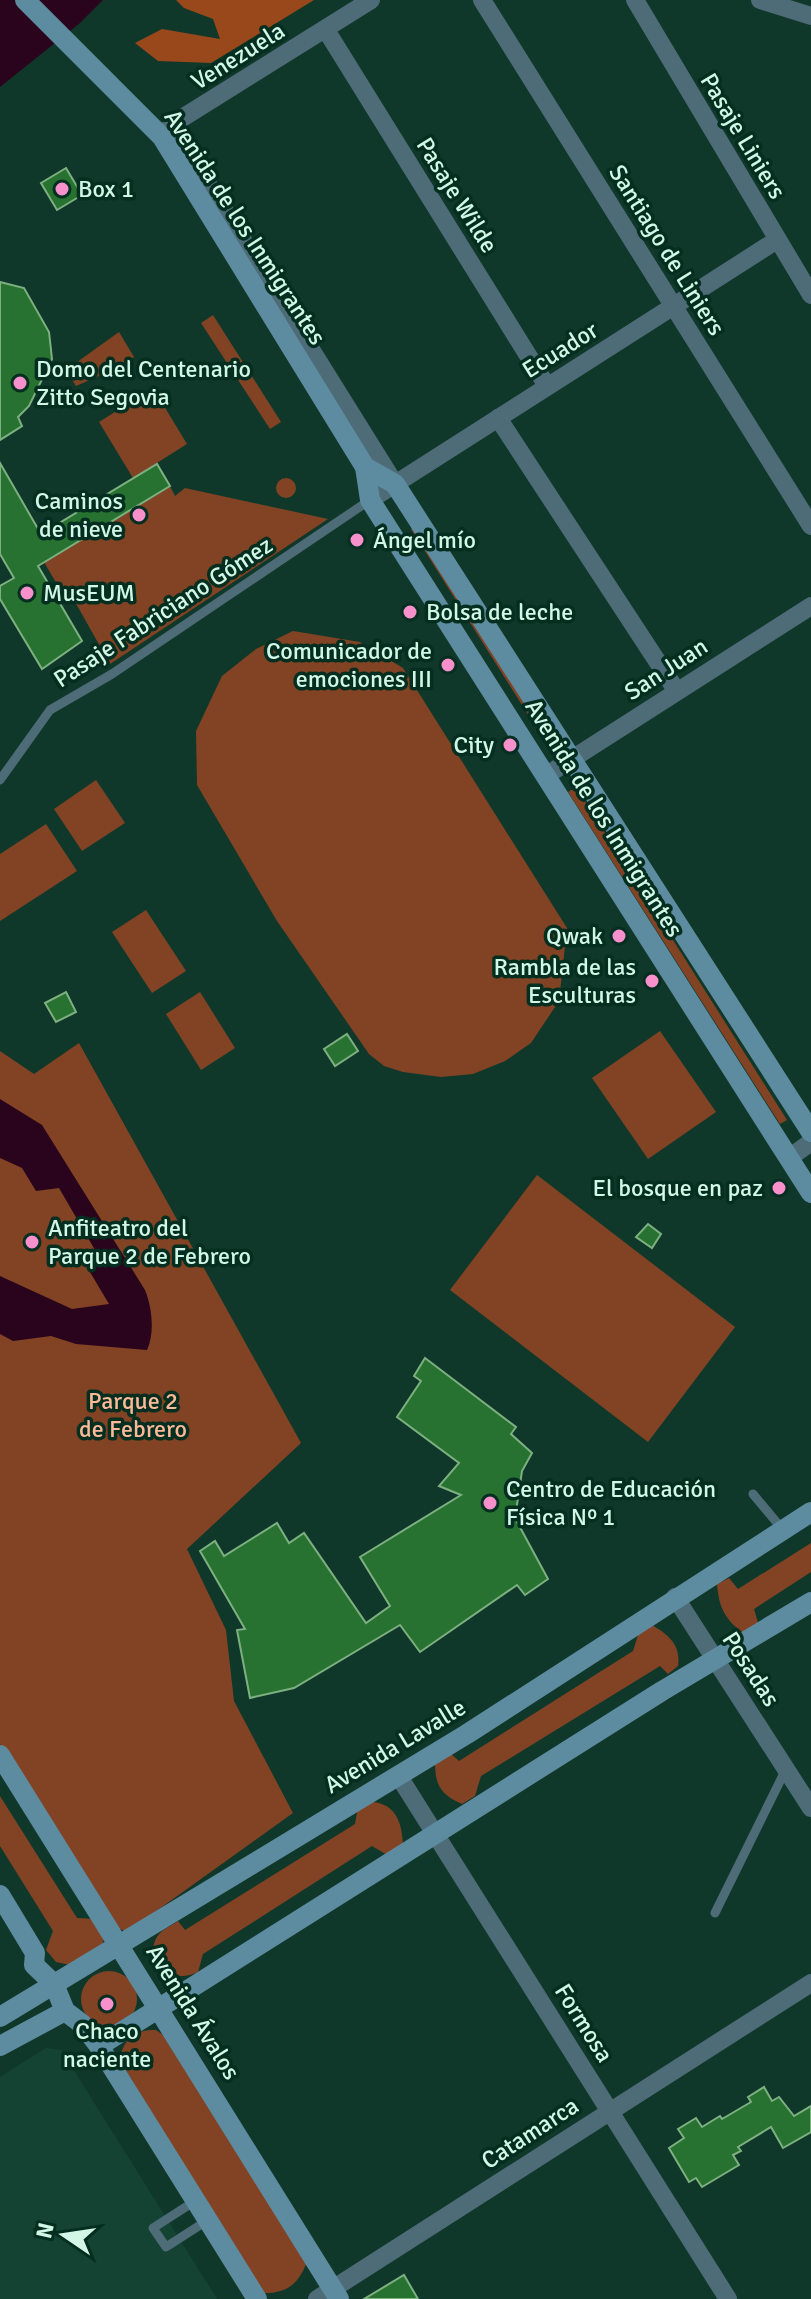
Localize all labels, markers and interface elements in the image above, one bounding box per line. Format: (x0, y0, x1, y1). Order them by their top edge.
street label: Venezuela (186, 16, 290, 96)
street label: Pasaje Liniers (694, 68, 792, 204)
street label: Avenida de los Inmigrantes (158, 104, 332, 350)
street label: Pasaje Wilde (410, 132, 504, 258)
street label: Santiago de Liniers (602, 159, 732, 341)
place label: Box 1 (78, 174, 134, 204)
marker: Box 1 (53, 180, 71, 198)
street label: Ecuador (516, 315, 604, 385)
place label: Domo del Centenario Zitto Segovia (36, 354, 251, 412)
marker: Domo del Centenario Zitto Segovia (11, 374, 29, 392)
place label: Caminos de nieve (35, 486, 123, 544)
marker: Caminos de nieve (130, 506, 148, 524)
place label: Ángel mío (373, 525, 476, 555)
street label: Pasaje Fabriciano Gómez (48, 530, 278, 694)
marker: Ángel mío (348, 531, 366, 549)
place label: MusEUM (43, 578, 135, 608)
marker: MusEUM (18, 584, 36, 602)
place label: Bolsa de leche (426, 597, 573, 627)
marker: Bolsa de leche (401, 603, 419, 621)
street label: San Juan (619, 631, 713, 707)
place label: Comunicador de emociones III (266, 636, 432, 694)
marker: Comunicador de emociones III (439, 656, 457, 674)
street label: Avenida de los Inmigrantes (518, 694, 690, 942)
place label: City (453, 730, 494, 760)
marker: City (501, 736, 519, 754)
place label: Qwak (546, 921, 603, 951)
marker: Qwak (610, 927, 628, 945)
place label: Rambla de las Esculturas (494, 952, 636, 1010)
marker: Rambla de las Esculturas (643, 972, 661, 990)
place label: El bosque en paz (592, 1173, 763, 1203)
marker: El bosque en paz (770, 1179, 788, 1197)
place label: Anfiteatro del Parque 2 de Febrero (48, 1213, 251, 1271)
marker: Anfiteatro del Parque 2 de Febrero (23, 1233, 41, 1251)
park label: Parque 2 de Febrero (79, 1386, 187, 1444)
place label: Centro de Educación Física Nº 1 (506, 1474, 716, 1532)
marker: Centro de Educación Física Nº 1 (481, 1494, 499, 1512)
street label: Posadas (716, 1626, 786, 1712)
street label: Avenida Lavalle (319, 1692, 471, 1800)
street label: Avenida Ávalos (140, 1939, 246, 2085)
street label: Formosa (548, 1978, 620, 2068)
marker: Chaco naciente (98, 1995, 116, 2013)
place label: Chaco naciente (63, 2016, 151, 2074)
street label: Catamarca (476, 2090, 584, 2176)
north arrow (24, 2195, 104, 2275)
text: N (30, 2220, 60, 2241)

